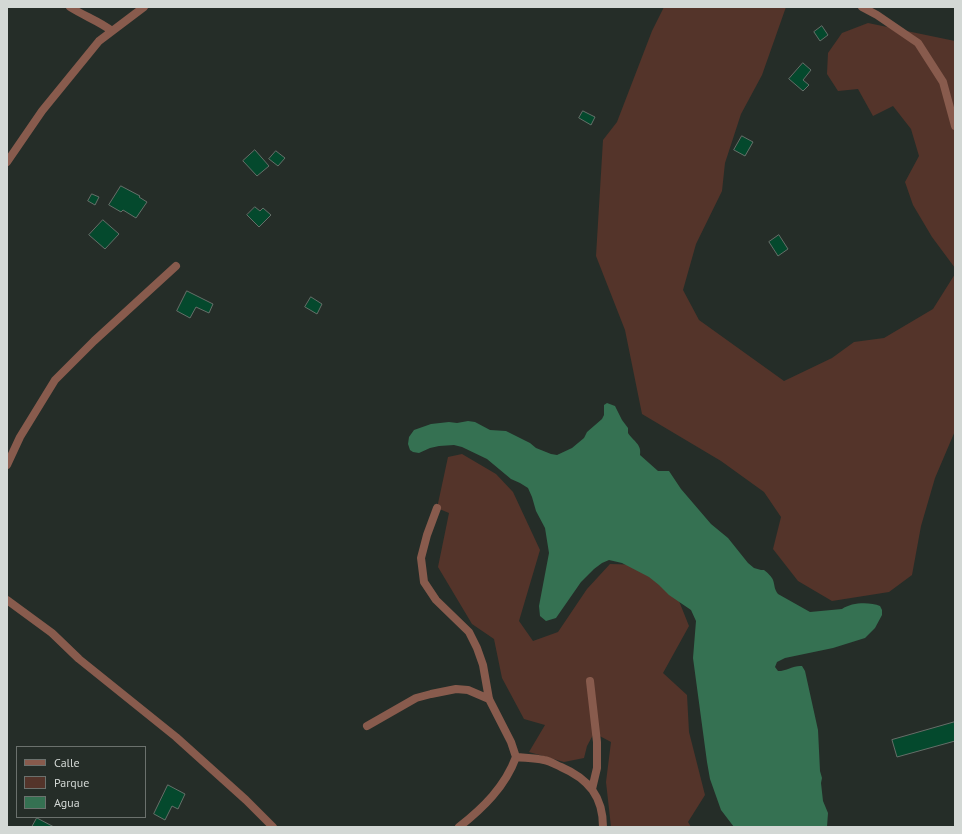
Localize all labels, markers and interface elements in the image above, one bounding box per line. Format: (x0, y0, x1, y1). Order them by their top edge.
legend (16, 746, 146, 818)
text: Calle (54, 755, 80, 770)
text: Parque (54, 775, 89, 790)
text: Agua (54, 795, 80, 810)

